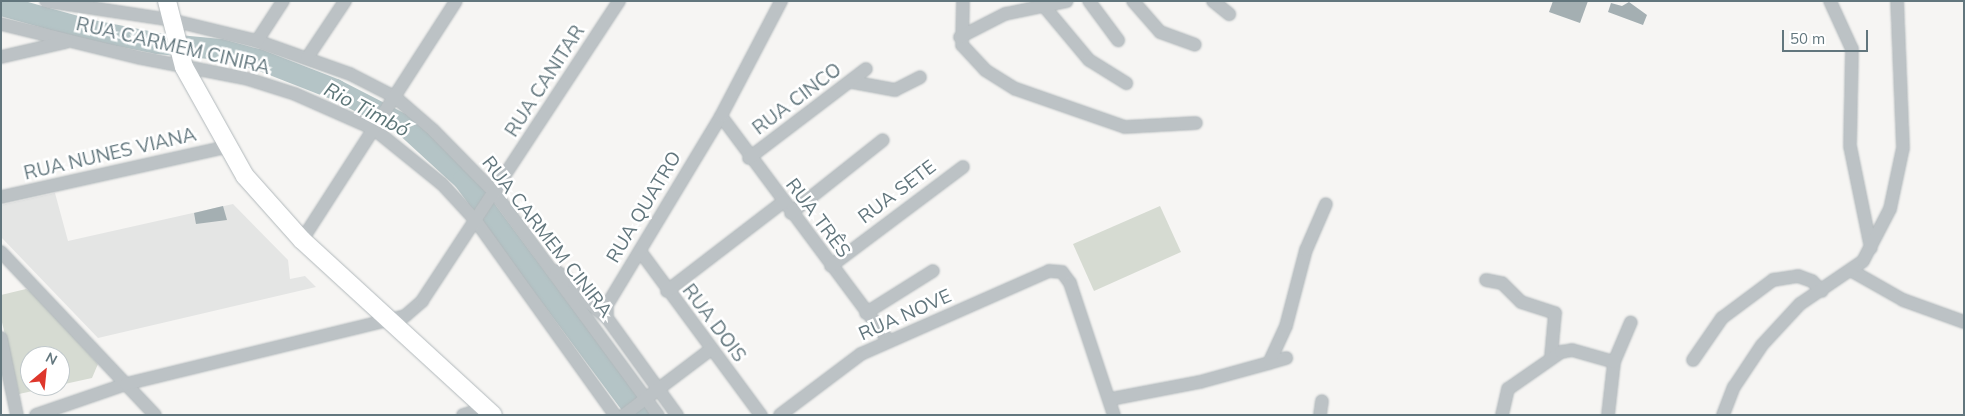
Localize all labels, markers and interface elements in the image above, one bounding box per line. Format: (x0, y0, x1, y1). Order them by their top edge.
street label: RUA CARMEM CINIRA (74, 13, 272, 79)
scale bar (1785, 20, 1871, 52)
street label: RUA CANITAR (500, 21, 590, 141)
text: 50 m (1790, 29, 1825, 48)
street label: RUA CINCO (748, 58, 846, 140)
water label: Rio Timbó (320, 77, 414, 141)
street label: RUA NUNES VIANA (22, 123, 198, 185)
street label: RUA QUATRO (602, 147, 686, 267)
street label: RUA CARMEM CINIRA (477, 152, 617, 322)
street label: RUA SETE (854, 155, 940, 229)
street label: RUA TRÊS (781, 174, 855, 262)
street label: RUA DOIS (677, 280, 751, 366)
street label: RUA NOVE (855, 284, 955, 346)
north arrow (20, 346, 70, 396)
text: N (43, 348, 60, 369)

